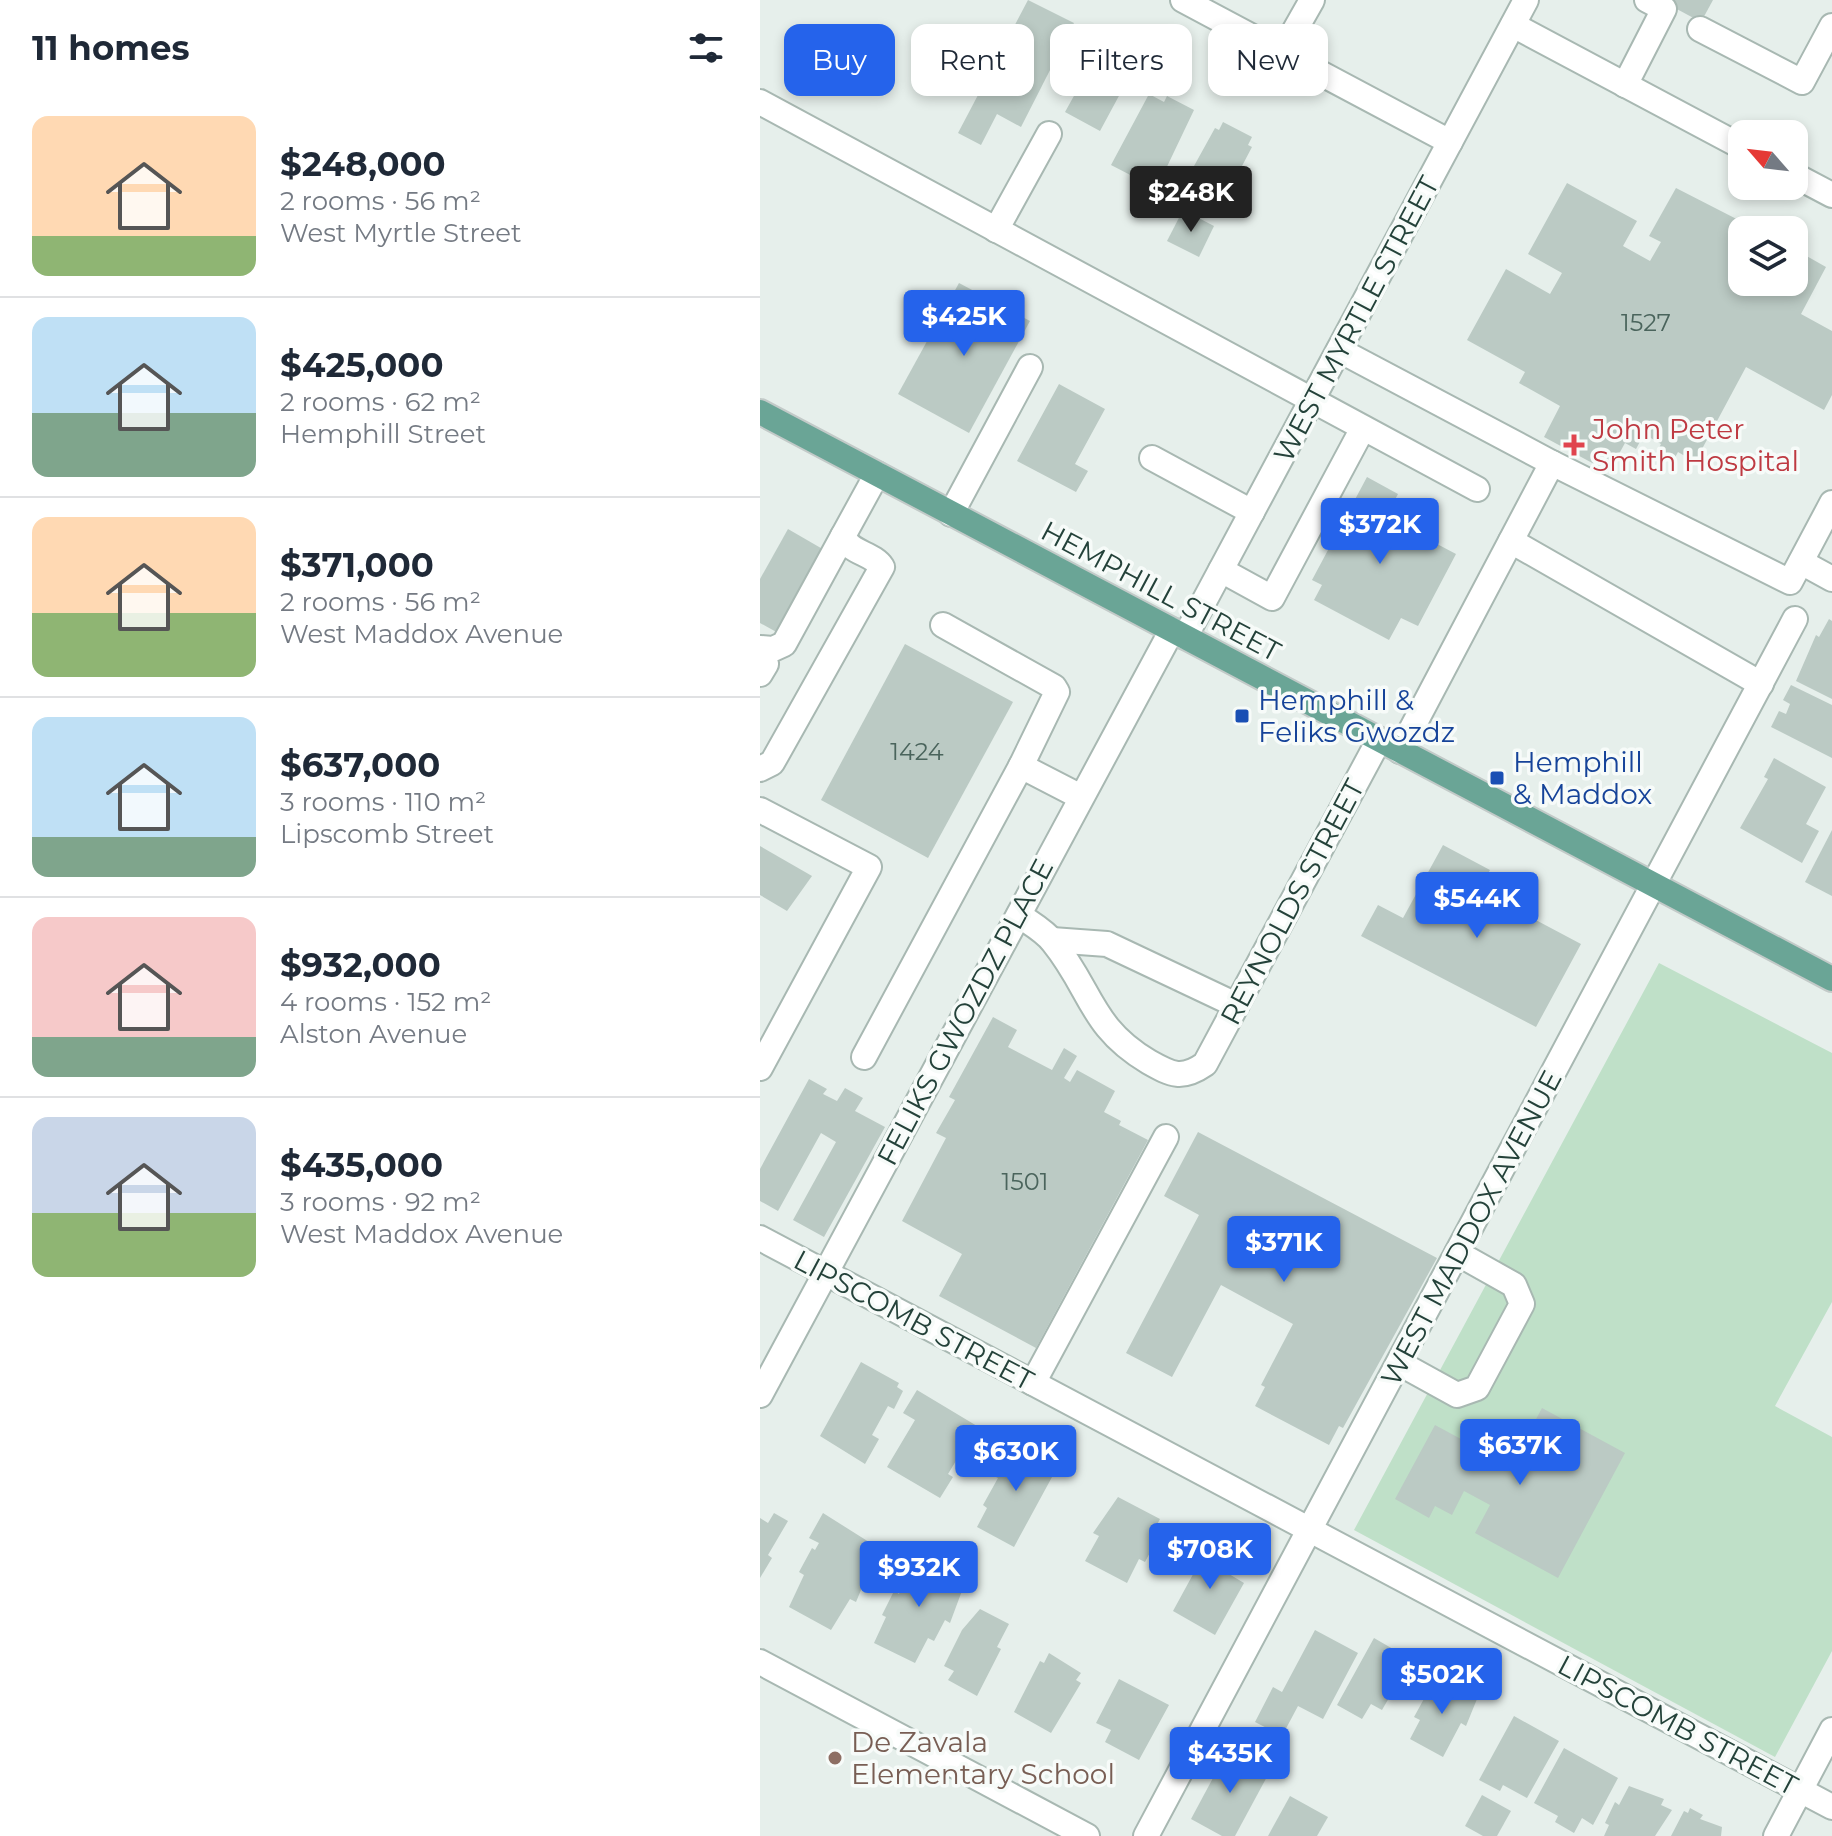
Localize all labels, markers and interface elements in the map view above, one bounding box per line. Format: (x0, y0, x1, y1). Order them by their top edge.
chip: Buy (784, 24, 895, 96)
chip: Rent (911, 24, 1034, 96)
chip: Filters (1050, 24, 1192, 96)
chip: New (1208, 24, 1328, 96)
icon: filters (684, 26, 728, 70)
text: 11 homes (32, 27, 190, 69)
north arrow (1728, 120, 1808, 200)
map controls (1728, 120, 1808, 296)
text: $248,000 (280, 143, 446, 185)
icon: home (96, 148, 192, 244)
pin: $248K (1135, 166, 1247, 234)
street label: WEST MYRTLE STREET (1266, 170, 1446, 468)
text: $248K (1148, 176, 1234, 208)
text: 2 rooms · 56 m² (280, 185, 481, 217)
button: layers (1728, 216, 1808, 296)
text: West Myrtle Street (280, 217, 522, 249)
pin: $425K (908, 290, 1020, 358)
text: $425K (922, 300, 1006, 332)
house number: 1527 (1621, 308, 1671, 337)
text: $425,000 (280, 344, 443, 386)
icon: home (96, 349, 192, 445)
text: 2 rooms · 62 m² (280, 386, 481, 418)
place label: John Peter Smith Hospital (1591, 412, 1799, 478)
text: Hemphill Street (280, 418, 486, 450)
marker: John Peter Smith Hospital (1563, 434, 1585, 456)
pin: $372K (1324, 498, 1436, 566)
text: $372K (1339, 508, 1421, 540)
street label: HEMPHILL STREET (1035, 513, 1287, 669)
text: $371,000 (280, 544, 434, 586)
icon: home (96, 549, 192, 645)
text: 2 rooms · 56 m² (280, 586, 481, 618)
text: West Maddox Avenue (280, 618, 563, 650)
place label: Hemphill & Feliks Gwozdz (1258, 683, 1455, 749)
marker: Hemphill & Feliks Gwozdz (1233, 707, 1251, 725)
house number: 1424 (890, 737, 944, 766)
text: $637,000 (280, 744, 440, 786)
place label: Hemphill & Maddox (1513, 745, 1652, 811)
icon: home (96, 749, 192, 845)
marker: Hemphill & Maddox (1488, 769, 1506, 787)
street label: REYNOLDS STREET (1213, 773, 1371, 1031)
text: 3 rooms · 110 m² (280, 786, 486, 818)
text: Lipscomb Street (280, 818, 494, 850)
street label: FELIKS GWOZDZ PLACE (870, 853, 1060, 1171)
pin: $544K (1421, 872, 1533, 940)
text: $544K (1433, 882, 1521, 914)
text: $932,000 (280, 944, 441, 986)
icon: home (96, 949, 192, 1045)
text: 4 rooms · 152 m² (280, 986, 491, 1018)
text: Alston Avenue (280, 1018, 467, 1050)
street label: WEST MADDOX AVENUE (1373, 1065, 1569, 1391)
text: $435,000 (280, 1144, 443, 1186)
icon: home (96, 1149, 192, 1245)
house number: 1501 (1002, 1167, 1048, 1196)
text: 3 rooms · 92 m² (280, 1186, 481, 1218)
pin: $371K (1228, 1216, 1340, 1284)
text: West Maddox Avenue (280, 1218, 563, 1250)
text: $371K (1245, 1226, 1323, 1258)
street label: LIPSCOMB STREET (788, 1242, 1040, 1398)
pin: $637K (1464, 1419, 1576, 1487)
pin: $630K (960, 1425, 1072, 1493)
text: $637K (1478, 1429, 1562, 1461)
text: $630K (973, 1435, 1059, 1467)
pin: $708K (1154, 1523, 1266, 1591)
text: $708K (1167, 1533, 1253, 1565)
pin: $932K (863, 1541, 975, 1609)
text: $932K (878, 1551, 960, 1583)
street label: LIPSCOMB STREET (1552, 1647, 1804, 1803)
pin: $502K (1386, 1648, 1498, 1716)
text: $502K (1400, 1658, 1484, 1690)
place label: De Zavala Elementary School (851, 1725, 1115, 1791)
pin: $435K (1174, 1727, 1286, 1795)
text: $435K (1188, 1737, 1272, 1769)
marker: De Zavala Elementary School (826, 1749, 844, 1767)

